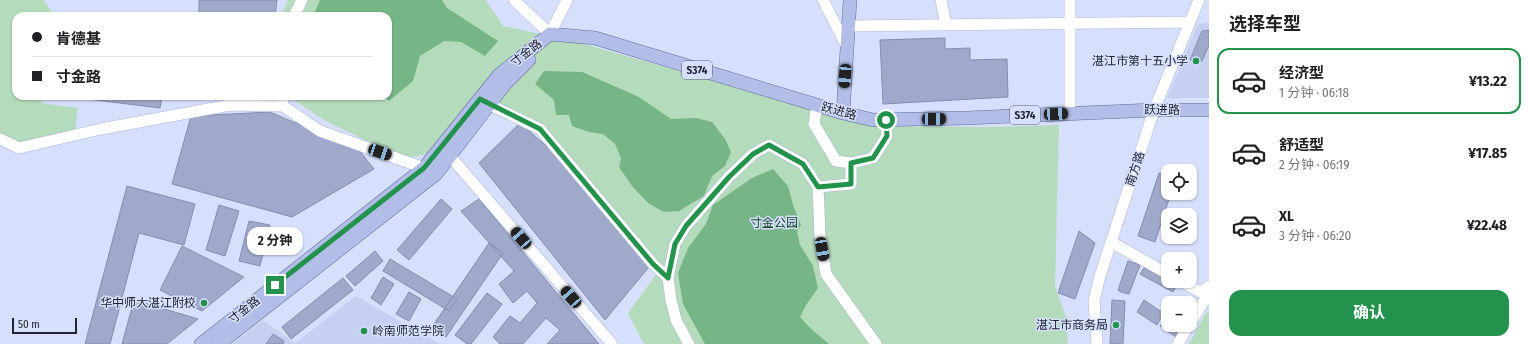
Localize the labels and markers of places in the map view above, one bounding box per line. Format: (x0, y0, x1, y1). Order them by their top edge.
place label: 湛江市第十五小学 (1092, 54, 1188, 68)
marker: 湛江市第十五小学 (1191, 56, 1201, 66)
place label: 华中师大湛江附校 (100, 296, 196, 310)
marker: 华中师大湛江附校 (199, 298, 209, 308)
place label: 湛江市商务局 (1036, 318, 1108, 332)
marker: 湛江市商务局 (1111, 320, 1121, 330)
place label: 岭南师范学院 (372, 324, 444, 338)
marker: 岭南师范学院 (359, 326, 369, 336)

